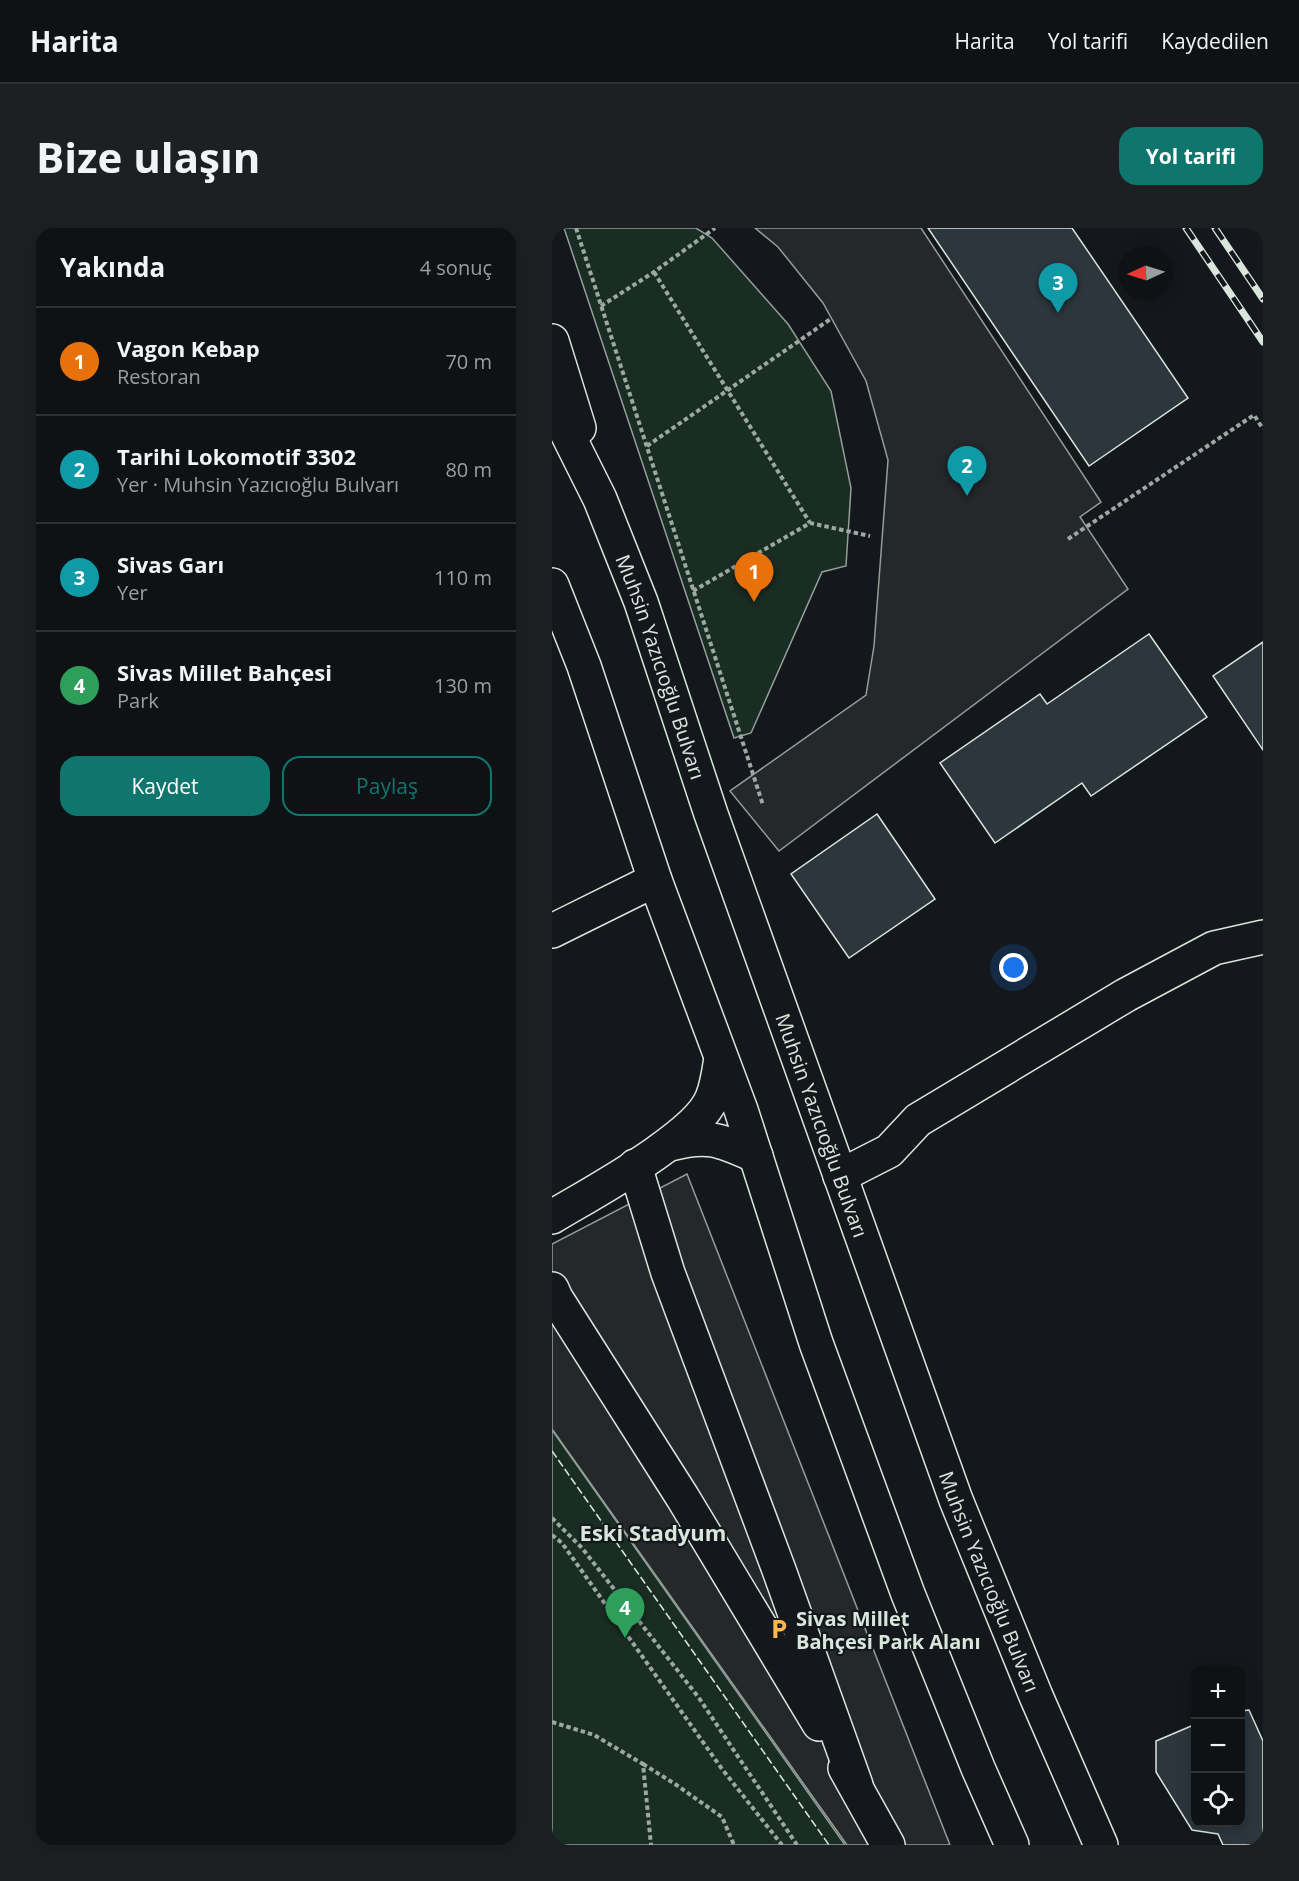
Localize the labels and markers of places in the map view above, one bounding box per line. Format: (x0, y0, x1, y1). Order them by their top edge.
pin: 3 (1038, 264, 1078, 313)
pin: 2 (948, 446, 986, 496)
pin: 1 (734, 552, 774, 602)
pin: 4 (606, 1588, 644, 1638)
place label: Sivas Millet Bahçesi Park Alanı (796, 1605, 981, 1655)
parking icon: Sivas Millet Bahçesi Park Alanı (767, 1617, 791, 1641)

